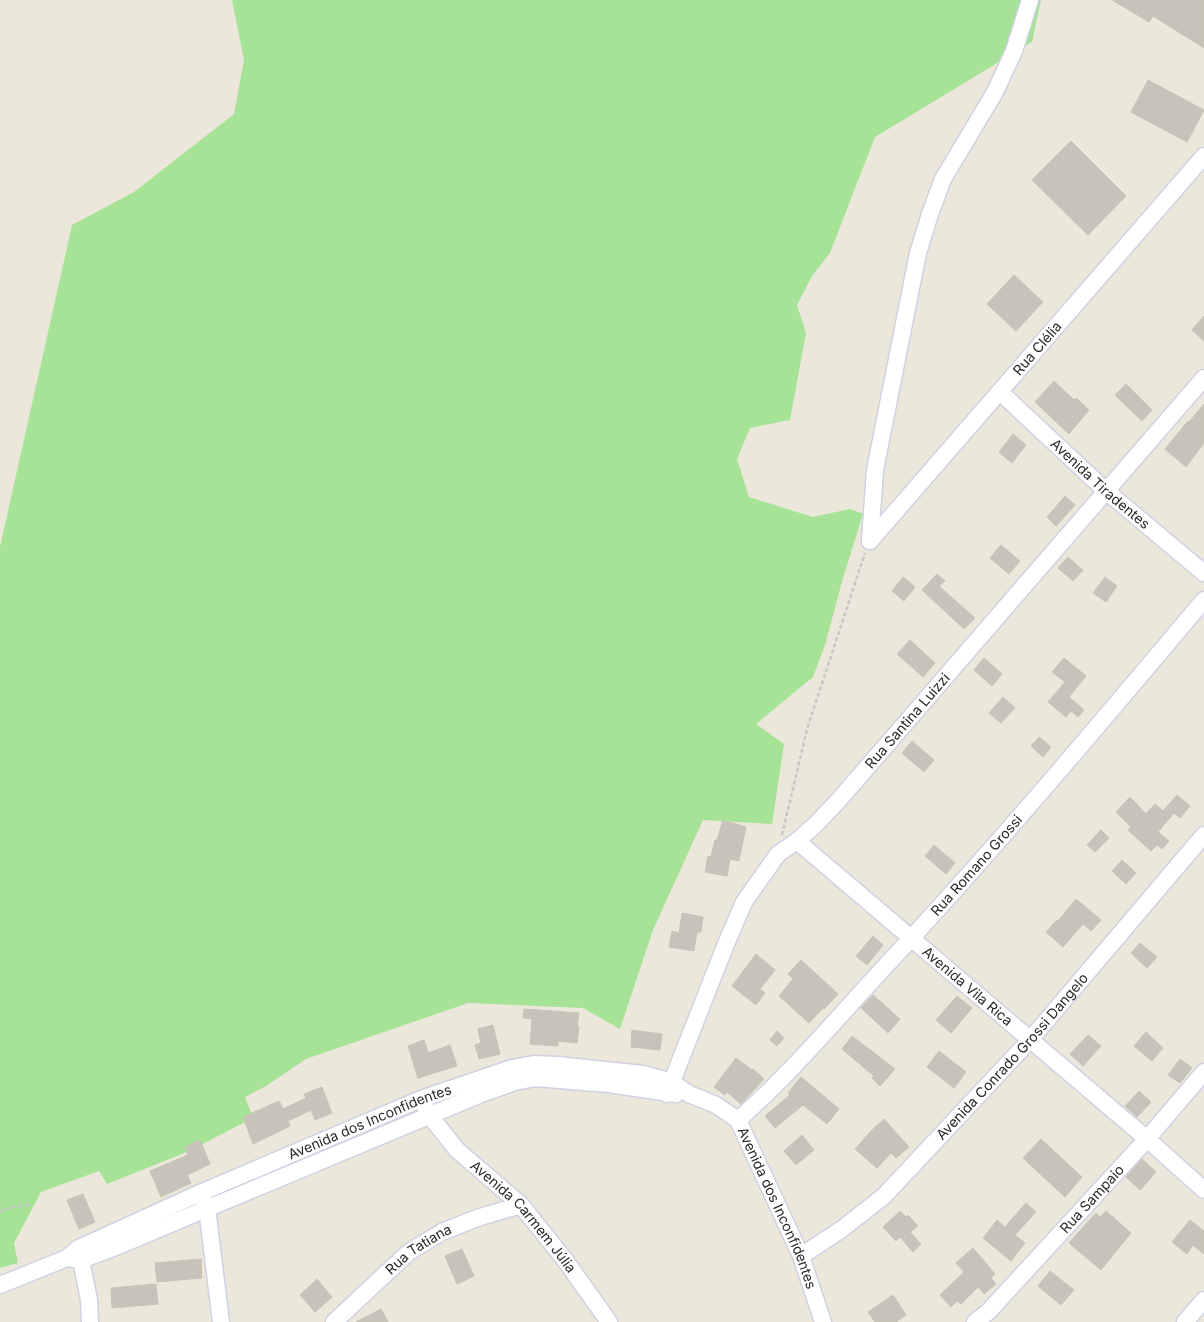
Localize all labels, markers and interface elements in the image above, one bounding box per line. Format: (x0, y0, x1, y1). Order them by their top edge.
street label: Rua Clélia (1009, 318, 1065, 378)
street label: Avenida Tiradentes (1047, 435, 1154, 532)
street label: Rua Santina Luizzi (861, 669, 953, 772)
street label: Rua Romano Grossi (927, 811, 1025, 919)
street label: Avenida Vila Rica (919, 943, 1017, 1029)
street label: Avenida Conrado Grossi Dangelo (932, 969, 1091, 1143)
street label: Avenida dos Inconfidentes (285, 1080, 454, 1163)
street label: Avenida dos Inconfidentes (734, 1124, 820, 1291)
street label: Avenida Carmem Júlia (467, 1157, 580, 1276)
street label: Rua Sampaio (1056, 1161, 1127, 1236)
street label: Rua Tatiana (382, 1220, 454, 1278)

